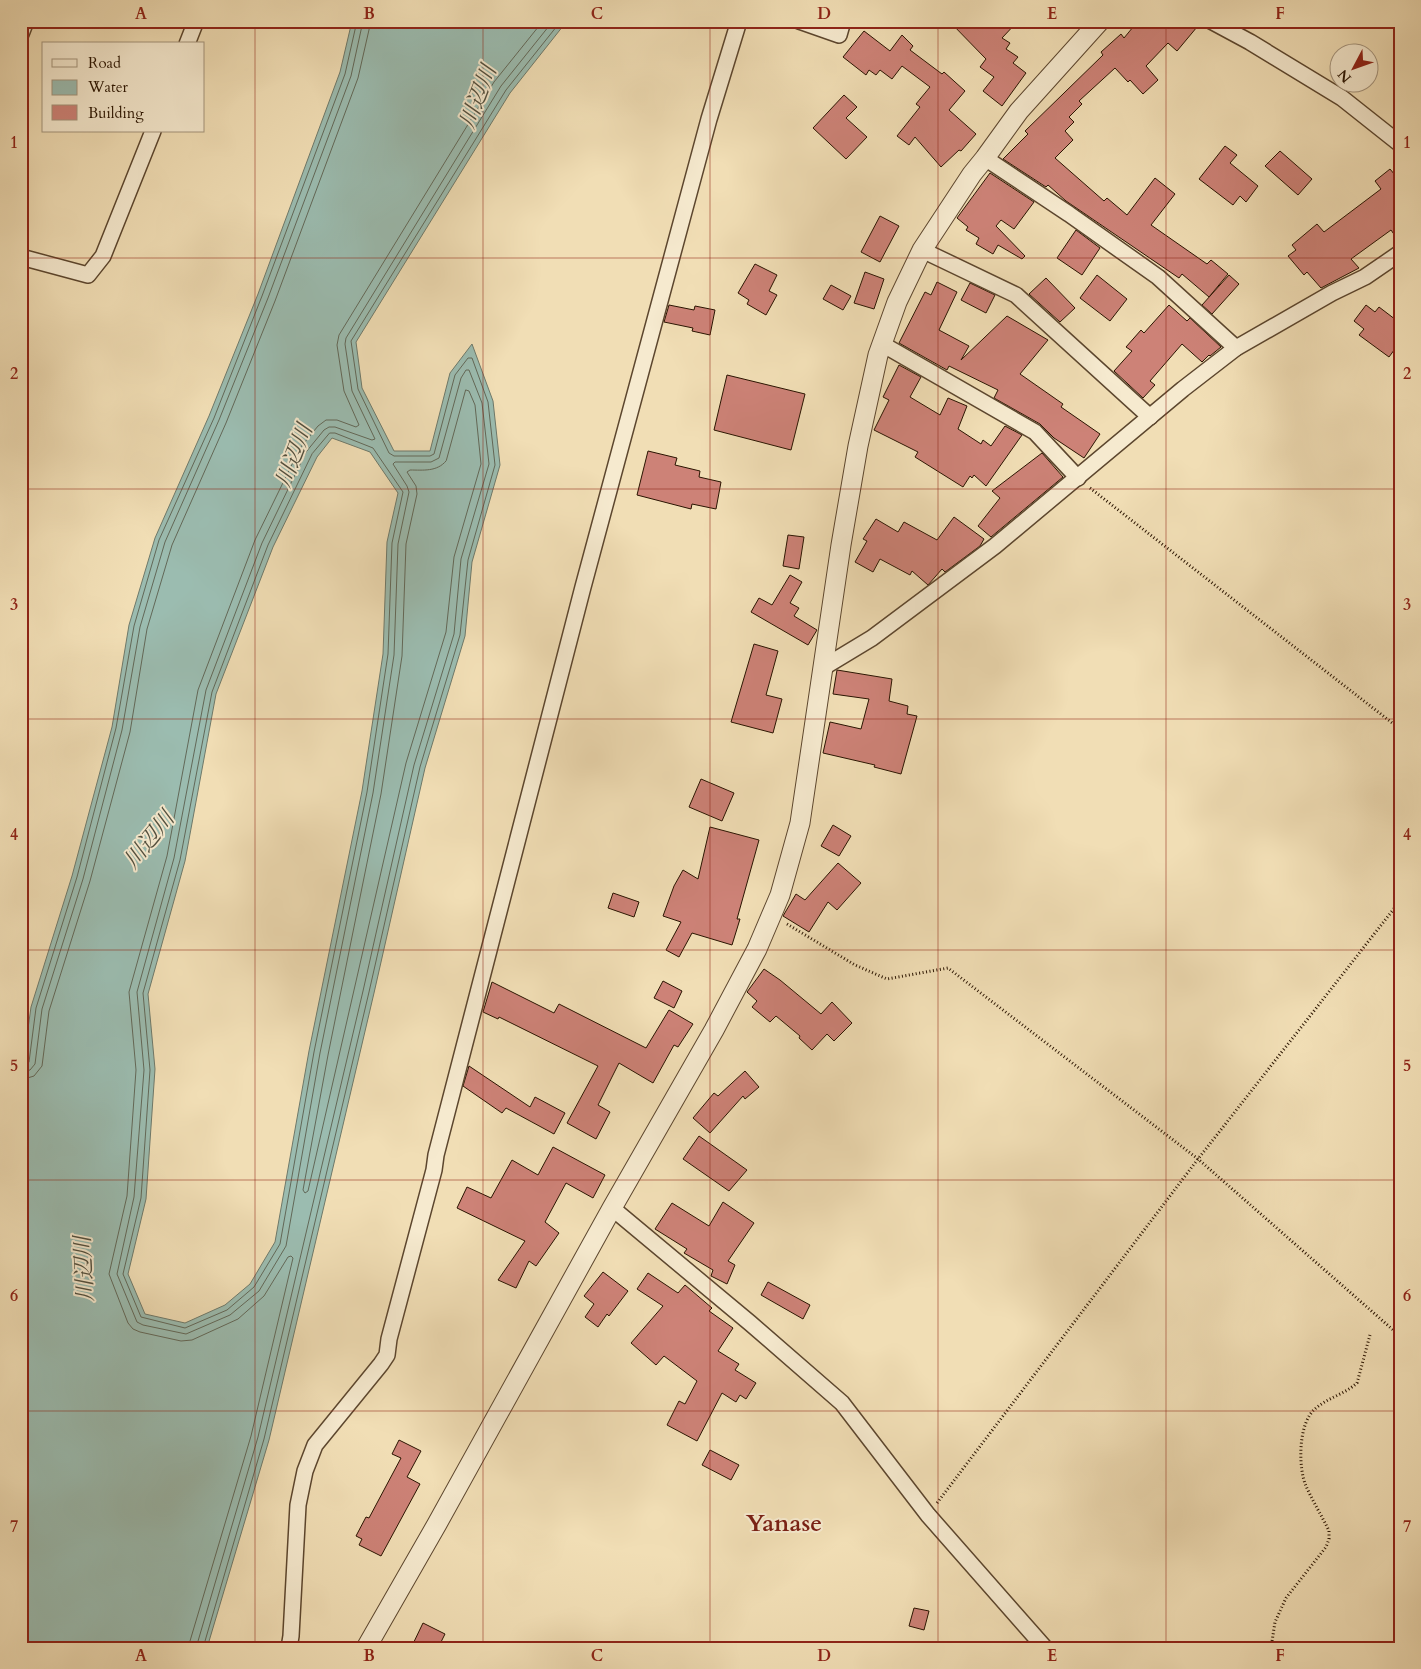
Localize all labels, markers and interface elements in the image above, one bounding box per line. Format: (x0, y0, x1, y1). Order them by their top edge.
text: A (135, 3, 147, 25)
text: B (363, 3, 375, 25)
text: C (591, 3, 603, 25)
text: D (817, 3, 831, 25)
text: E (1047, 3, 1057, 25)
text: F (1275, 3, 1285, 25)
legend (42, 42, 205, 132)
north arrow (1328, 42, 1378, 92)
text: Road (88, 53, 121, 73)
water label: 川辺川 (452, 59, 505, 133)
text: N (1333, 65, 1356, 87)
text: Water (87, 77, 129, 97)
text: Building (88, 103, 144, 123)
text: 1 (10, 132, 18, 154)
text: 1 (1403, 132, 1411, 154)
text: 2 (10, 363, 18, 385)
text: 2 (1403, 363, 1411, 385)
water label: 川辺川 (268, 418, 321, 492)
text: 3 (10, 594, 18, 616)
text: 3 (1403, 594, 1411, 616)
water label: 川辺川 (117, 803, 183, 875)
text: 4 (10, 824, 18, 846)
text: 4 (1403, 824, 1411, 846)
text: 5 (10, 1055, 18, 1077)
text: 5 (1403, 1055, 1411, 1077)
water label: 川辺川 (67, 1233, 101, 1303)
text: 6 (10, 1285, 18, 1307)
text: 6 (1403, 1285, 1411, 1307)
district label: Yanase (746, 1507, 822, 1540)
text: 7 (10, 1516, 18, 1538)
text: 7 (1403, 1516, 1411, 1538)
text: A (135, 1645, 147, 1667)
text: B (363, 1645, 375, 1667)
text: C (591, 1645, 603, 1667)
text: D (817, 1645, 831, 1667)
text: E (1047, 1645, 1057, 1667)
text: F (1275, 1645, 1285, 1667)

